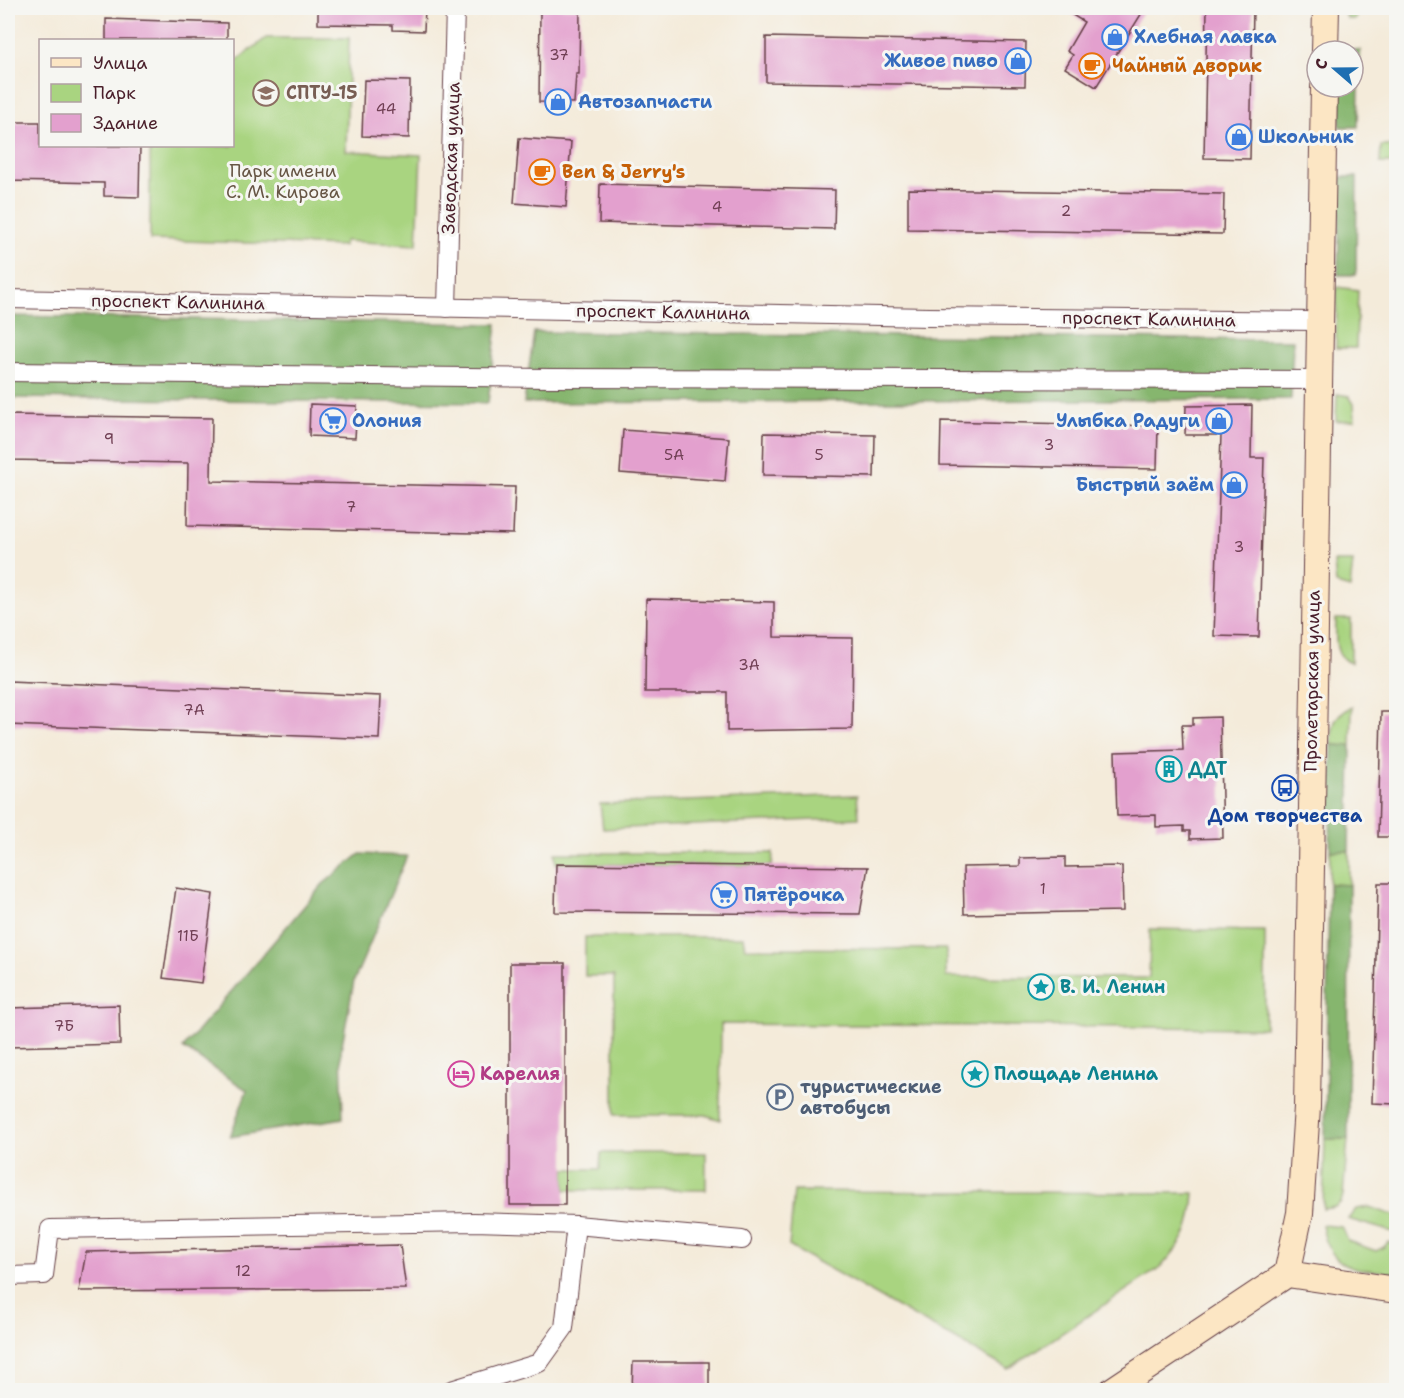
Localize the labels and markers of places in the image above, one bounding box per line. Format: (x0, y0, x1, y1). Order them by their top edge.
shop icon: Хлебная лавка (1100, 22, 1130, 52)
place label: Хлебная лавка (1134, 25, 1277, 49)
shop icon: Живое пиво (1003, 46, 1033, 76)
place label: Живое пиво (884, 49, 998, 73)
cafe icon: Чайный дворик (1077, 51, 1107, 81)
place label: Чайный дворик (1112, 54, 1262, 78)
school or university icon: СПТУ-15 (251, 78, 281, 108)
place label: СПТУ-15 (286, 81, 358, 105)
shop icon: Автозапчасти (543, 87, 573, 117)
place label: Автозапчасти (578, 90, 713, 114)
shop icon: Школьник (1224, 122, 1254, 152)
place label: Школьник (1258, 125, 1354, 149)
cafe icon: Ben & Jerry's (527, 157, 557, 187)
place label: Ben & Jerry's (562, 160, 685, 184)
supermarket icon: Олония (318, 406, 348, 436)
shop icon: Улыбка Радуги (1204, 406, 1234, 436)
place label: Олония (352, 409, 422, 433)
place label: Улыбка Радуги (1056, 409, 1200, 433)
shop icon: Быстрый заём (1219, 470, 1249, 500)
place label: Быстрый заём (1076, 473, 1214, 497)
building icon: ДДТ (1154, 754, 1184, 784)
place label: ДДТ (1188, 757, 1227, 781)
bus stop icon: Дом творчества (1270, 773, 1300, 803)
place label: Дом творчества (1208, 804, 1363, 828)
supermarket icon: Пятёрочка (709, 880, 739, 910)
place label: Пятёрочка (744, 883, 845, 907)
place icon: В. И. Ленин (1026, 972, 1056, 1002)
place label: В. И. Ленин (1060, 975, 1166, 999)
hotel icon: Карелия (446, 1059, 476, 1089)
place icon: Площадь Ленина (960, 1059, 990, 1089)
place label: Карелия (480, 1062, 560, 1086)
place label: Площадь Ленина (994, 1062, 1159, 1086)
place label: туристические автобусы (800, 1075, 942, 1120)
parking icon: туристические автобусы (765, 1082, 795, 1112)

